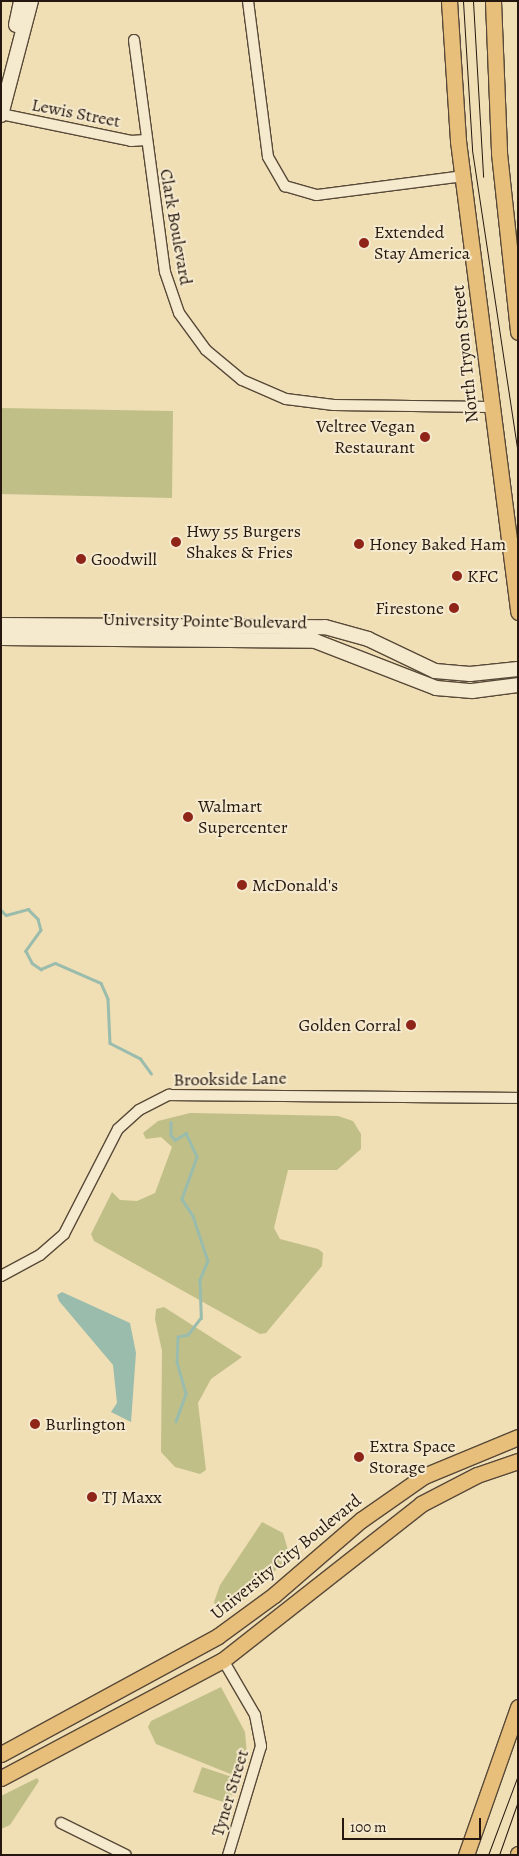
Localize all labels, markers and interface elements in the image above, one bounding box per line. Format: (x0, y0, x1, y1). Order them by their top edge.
street label: Lewis Street (30, 94, 122, 132)
street label: Clark Boulevard (155, 167, 197, 287)
place label: Extended Stay America (374, 222, 470, 264)
marker: Extended Stay America (358, 237, 370, 249)
street label: North Tryon Street (447, 284, 483, 424)
place label: Veltree Vegan Restaurant (316, 416, 415, 458)
marker: Veltree Vegan Restaurant (419, 431, 431, 443)
place label: Hwy 55 Burgers Shakes & Fries (186, 521, 301, 564)
place label: Honey Baked Ham (369, 533, 506, 555)
marker: Hwy 55 Burgers Shakes & Fries (170, 536, 182, 548)
marker: Honey Baked Ham (353, 538, 365, 550)
place label: Goodwill (91, 548, 157, 570)
marker: Goodwill (75, 553, 87, 565)
place label: KFC (467, 565, 499, 587)
marker: KFC (451, 570, 463, 582)
place label: Firestone (375, 597, 444, 619)
marker: Firestone (448, 602, 460, 614)
street label: University Pointe Boulevard (103, 608, 307, 634)
place label: Walmart Supercenter (198, 796, 288, 839)
marker: Walmart Supercenter (182, 811, 194, 823)
place label: McDonald's (252, 874, 338, 896)
marker: McDonald's (236, 879, 248, 891)
place label: Golden Corral (299, 1014, 401, 1036)
marker: Golden Corral (405, 1019, 417, 1031)
street label: Brookside Lane (173, 1067, 287, 1091)
place label: Burlington (45, 1413, 125, 1435)
marker: Burlington (29, 1418, 41, 1430)
place label: Extra Space Storage (369, 1436, 456, 1478)
marker: Extra Space Storage (353, 1451, 365, 1463)
place label: TJ Maxx (102, 1486, 162, 1508)
street label: University City Boulevard (207, 1490, 365, 1624)
marker: TJ Maxx (86, 1491, 98, 1503)
street label: Tyner Street (207, 1747, 253, 1839)
scale bar (344, 1808, 483, 1840)
text: 100 m (350, 1817, 387, 1837)

